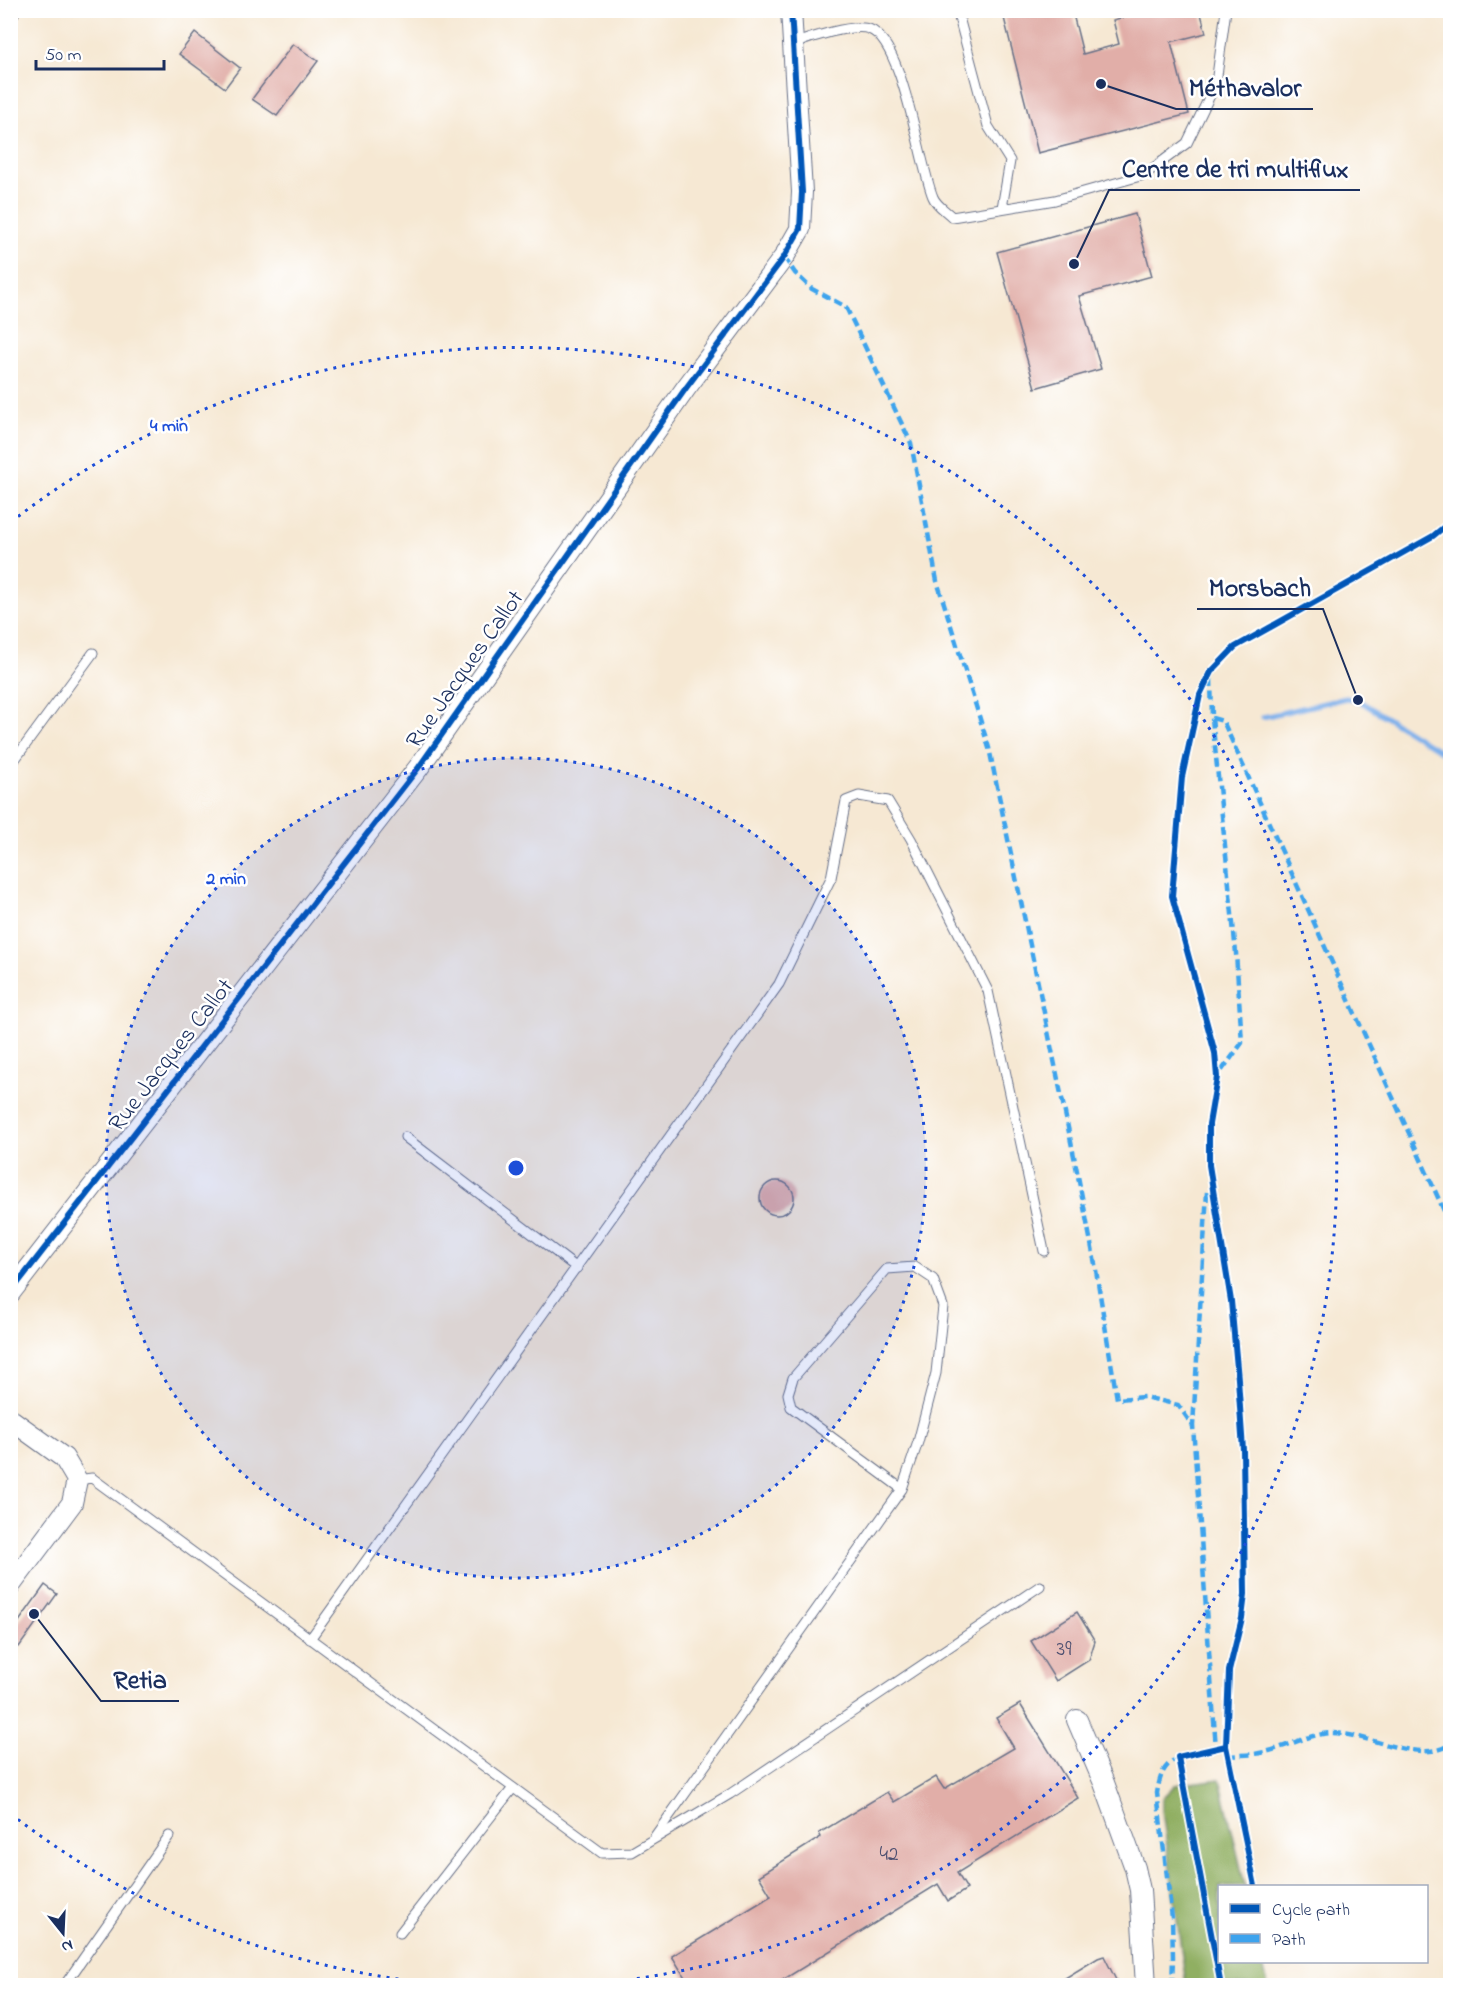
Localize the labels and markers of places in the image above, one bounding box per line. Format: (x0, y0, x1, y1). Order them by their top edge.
callout: Méthavalor (1176, 65, 1313, 109)
callout: Centre de tri multiflux (1109, 146, 1360, 190)
callout: Morsbach (1197, 565, 1323, 609)
centre of rings (506, 1158, 526, 1178)
callout: Retia (101, 1657, 179, 1701)

